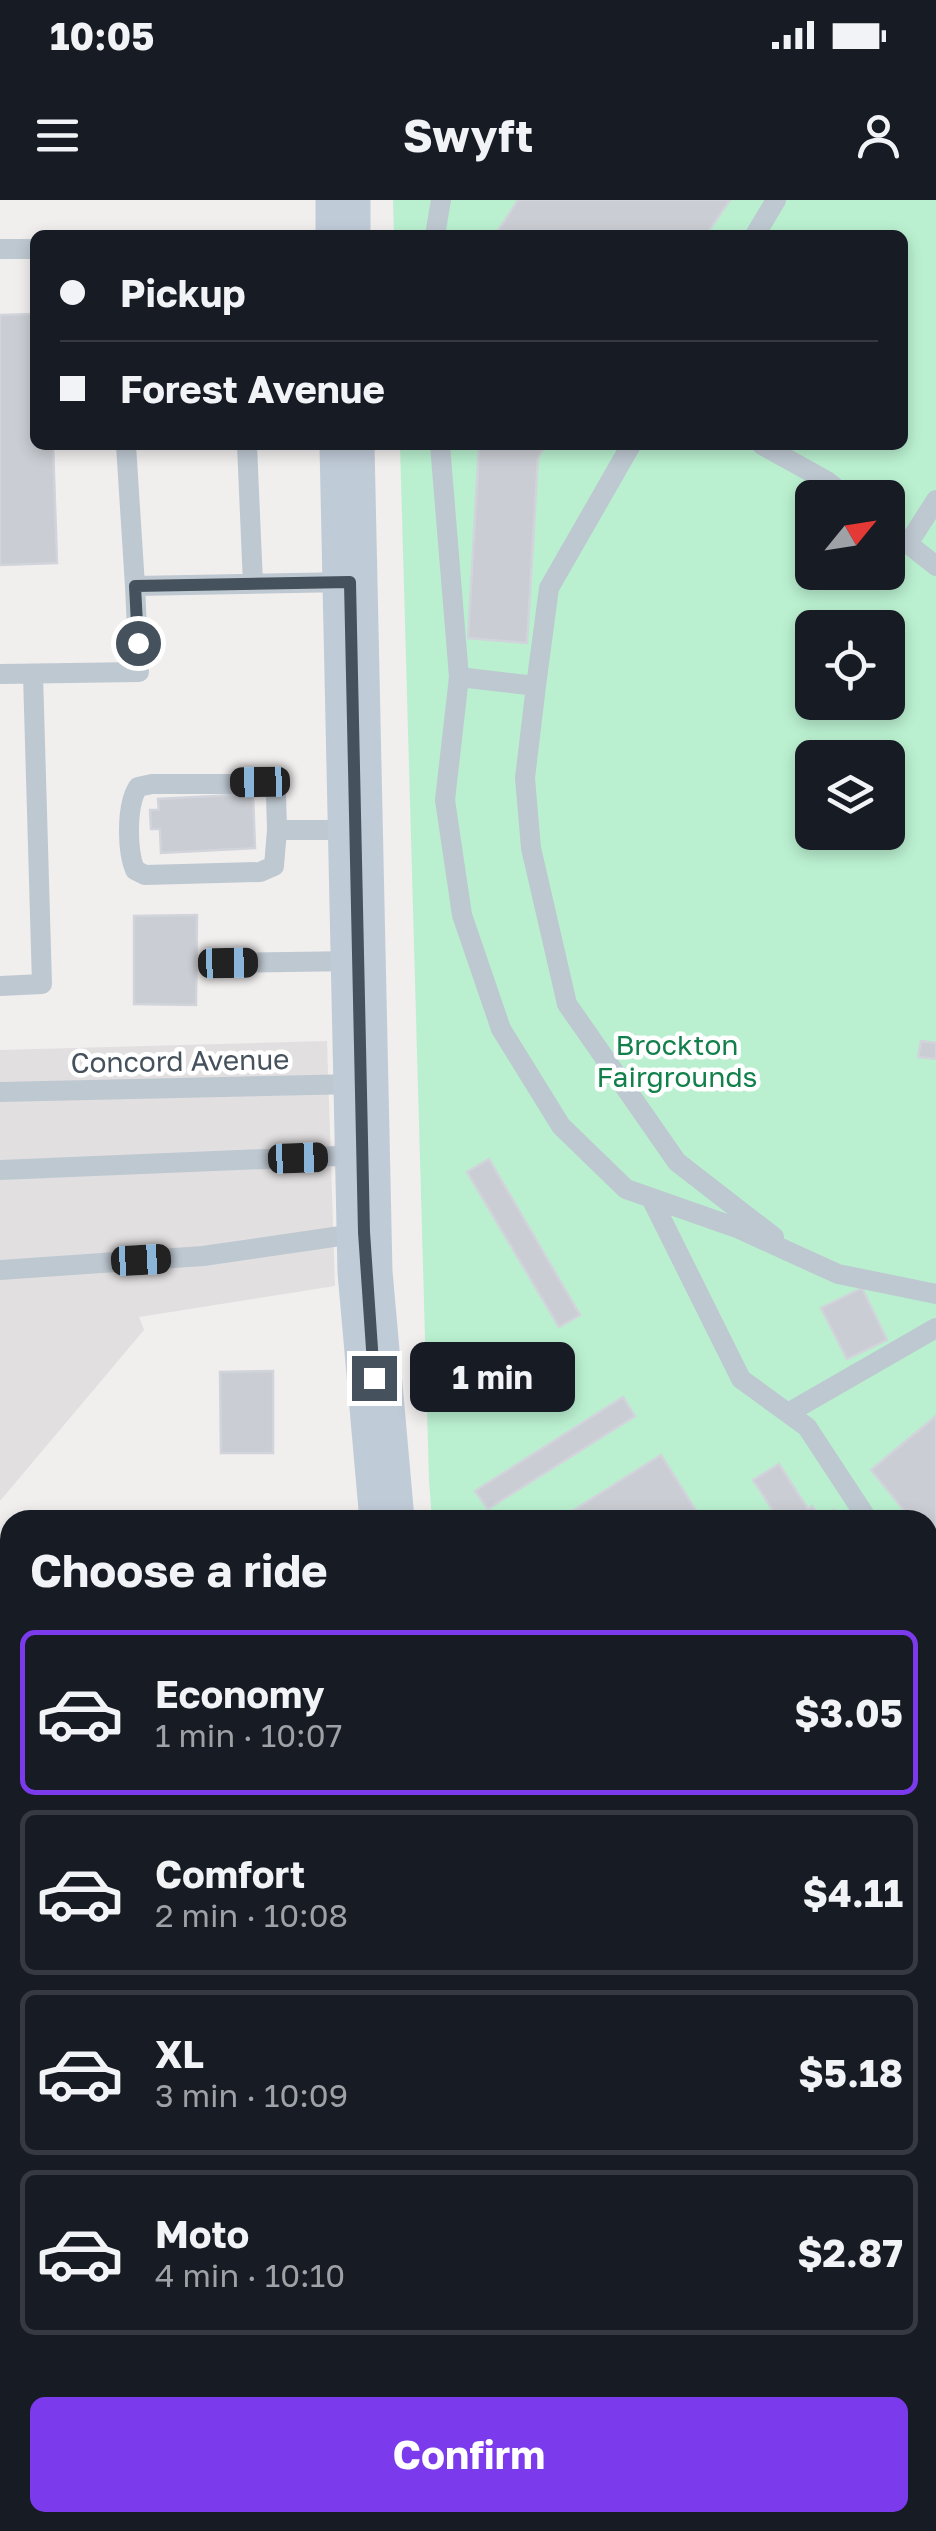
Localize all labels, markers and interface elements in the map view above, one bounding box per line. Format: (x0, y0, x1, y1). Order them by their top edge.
text: 10:05 (50, 13, 154, 58)
icon: menu (30, 108, 85, 163)
text: Swyft (403, 108, 533, 162)
icon: person (851, 108, 906, 163)
text: Pickup (120, 270, 246, 315)
text: Forest Avenue (120, 366, 385, 411)
north arrow (795, 480, 905, 590)
map controls (795, 480, 905, 850)
button: locate (795, 610, 905, 720)
route start (116, 621, 161, 666)
button: layers (795, 740, 905, 850)
car (230, 766, 290, 798)
car (198, 947, 258, 979)
park label: Brockton Fairgrounds (597, 1028, 757, 1093)
street label: Concord Avenue (70, 1042, 290, 1079)
car (267, 1142, 329, 1174)
car (110, 1243, 172, 1277)
callout: 1 min (409, 1343, 574, 1413)
route end (352, 1356, 397, 1401)
text: 1 min (452, 1358, 533, 1396)
text: Choose a ride (30, 1543, 328, 1597)
icon: car (35, 1668, 125, 1758)
text: Economy (155, 1671, 324, 1716)
text: $3.05 (794, 1690, 903, 1735)
text: 1 min · 10:07 (155, 1716, 342, 1754)
icon: car (35, 1848, 125, 1938)
text: Comfort (155, 1851, 305, 1896)
text: $4.11 (802, 1870, 903, 1915)
text: 2 min · 10:08 (155, 1896, 348, 1934)
icon: car (35, 2028, 125, 2118)
text: XL (155, 2031, 204, 2076)
text: $5.18 (798, 2050, 903, 2095)
text: 3 min · 10:09 (155, 2076, 348, 2114)
icon: car (35, 2208, 125, 2298)
text: Moto (155, 2211, 249, 2256)
text: $2.87 (797, 2230, 903, 2275)
text: 4 min · 10:10 (155, 2256, 345, 2294)
button: Confirm (30, 2397, 908, 2512)

